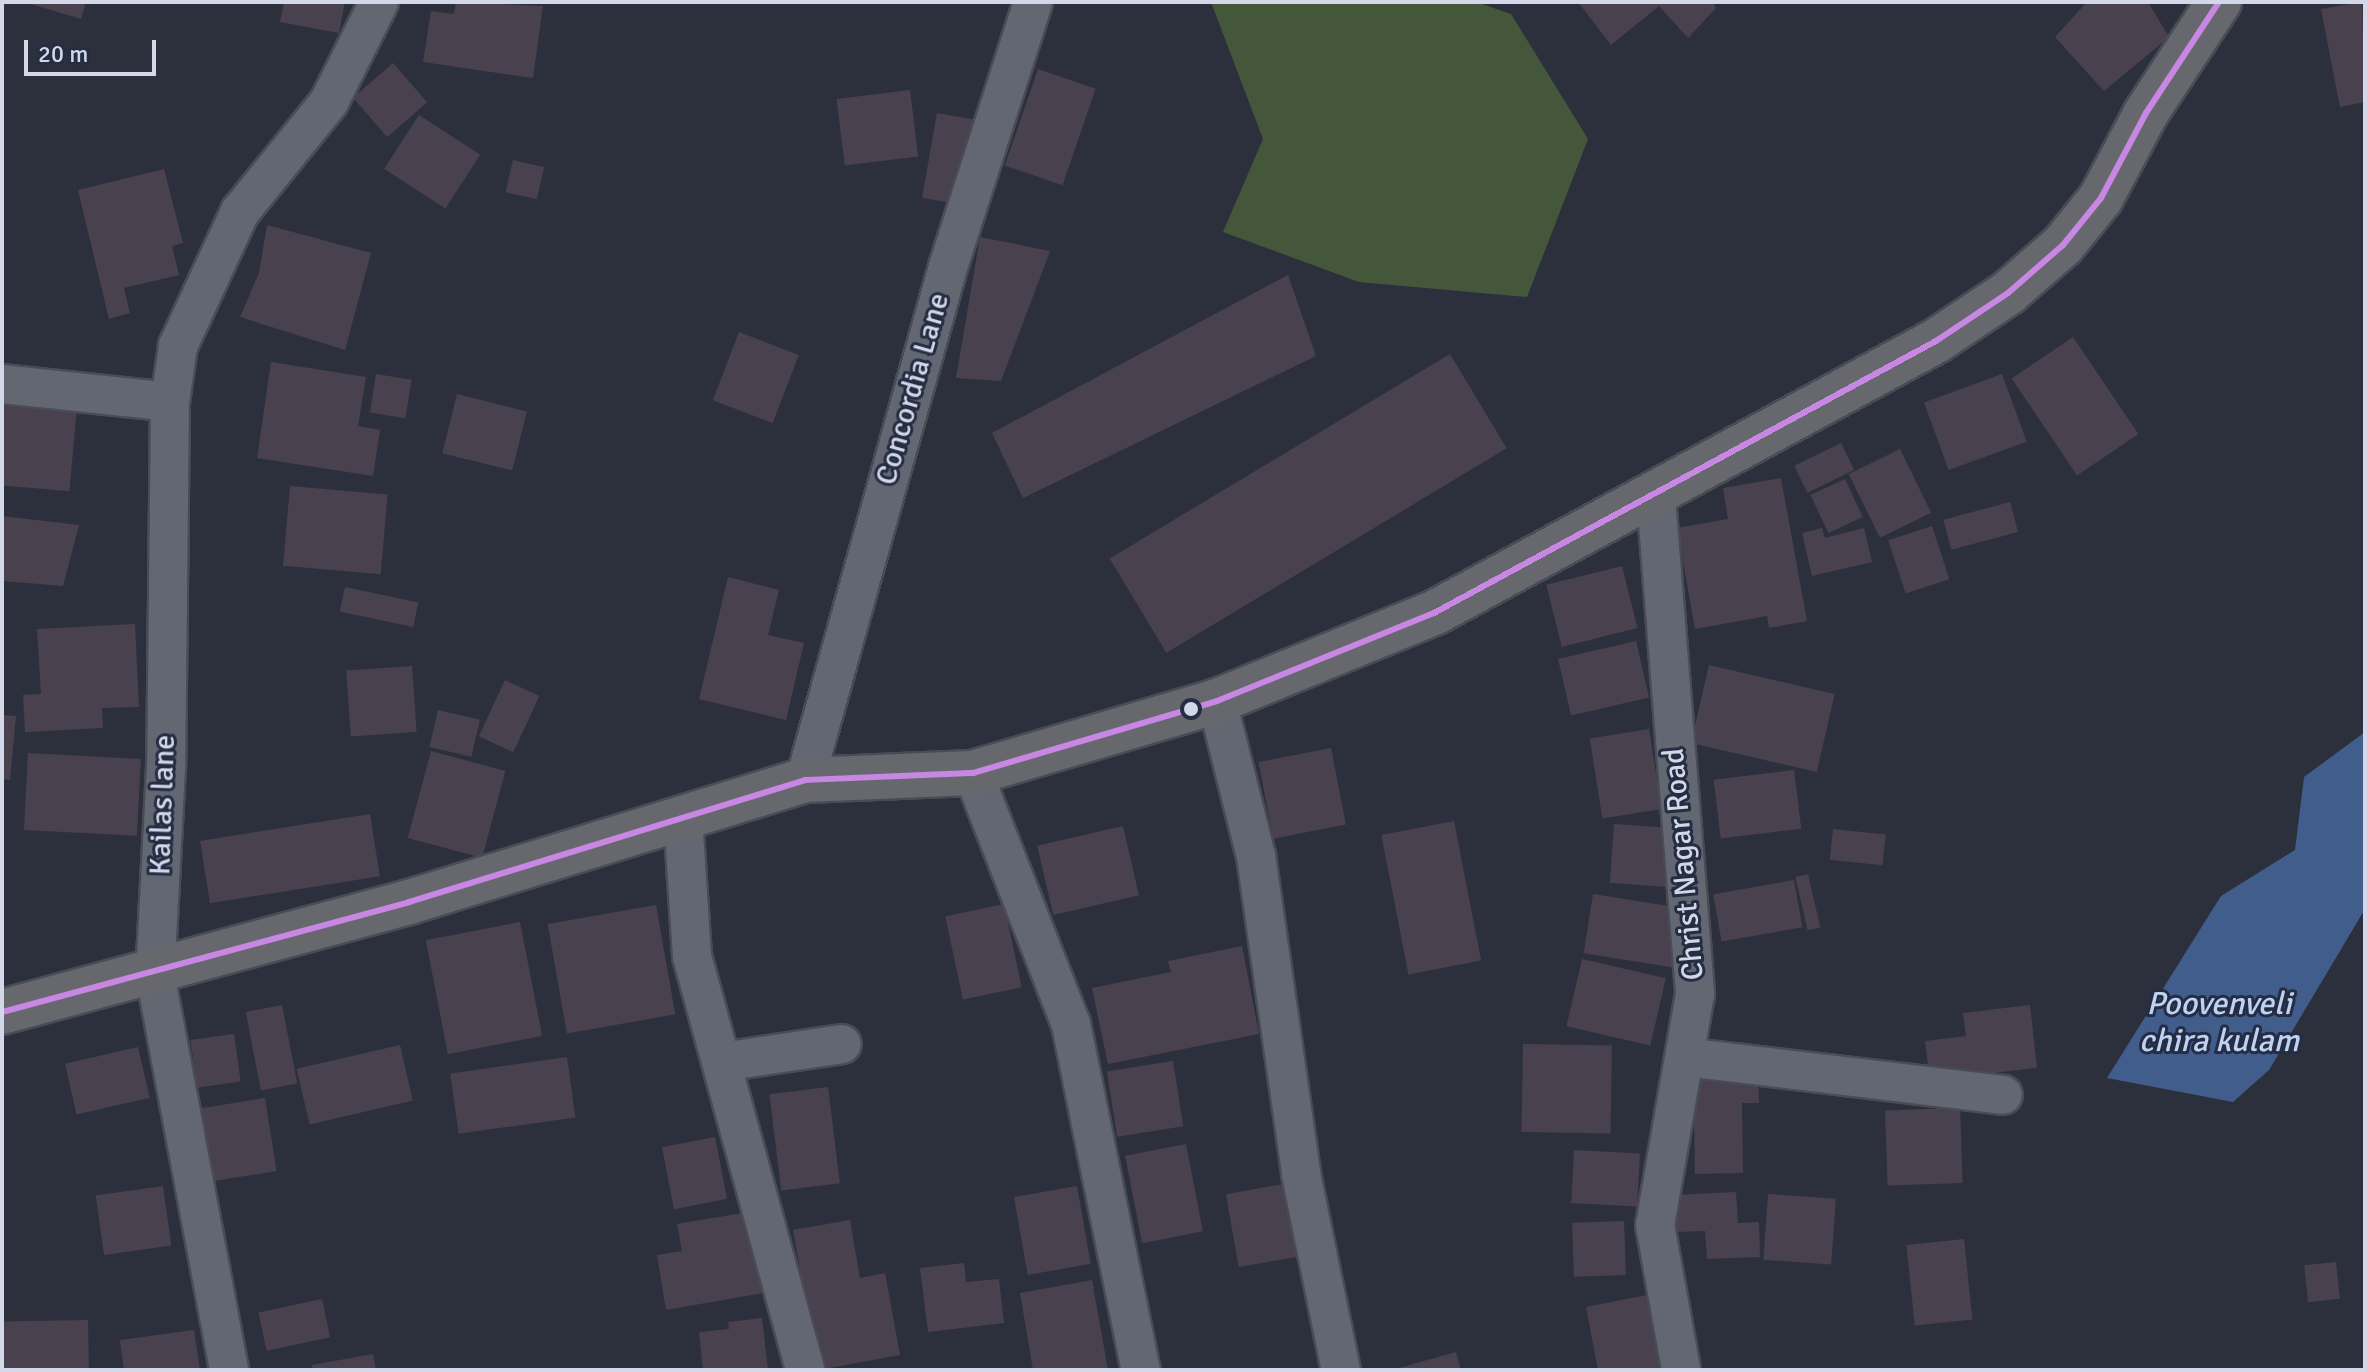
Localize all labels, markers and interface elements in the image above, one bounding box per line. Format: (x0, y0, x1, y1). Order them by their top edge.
scale bar (28, 24, 160, 74)
text: 20 m (38, 39, 88, 69)
street label: Concordia Lane (868, 289, 958, 489)
unlabelled marker (1183, 701, 1199, 717)
street label: Kailas lane (143, 734, 183, 876)
street label: Christ Nagar Road (1656, 747, 1712, 981)
water label: Poovenveli chira kulam (2139, 986, 2299, 1061)

